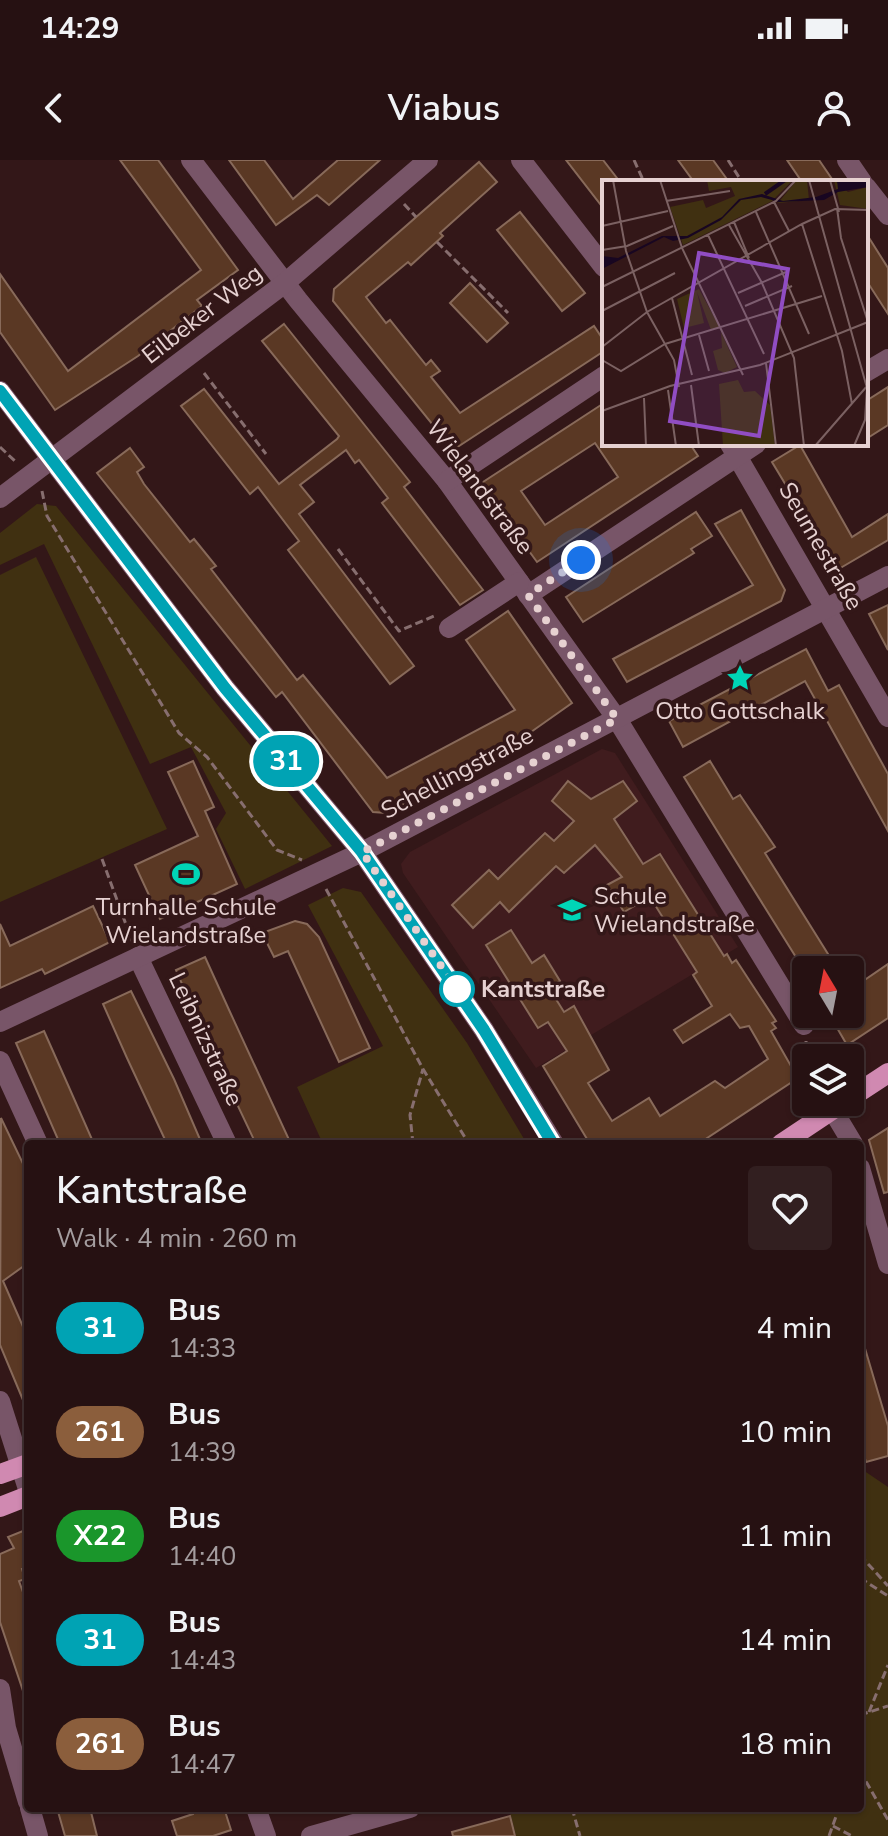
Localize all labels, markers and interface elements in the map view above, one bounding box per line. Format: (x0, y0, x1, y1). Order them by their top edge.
text: 14:29 (40, 8, 119, 49)
text: Viabus (388, 84, 500, 133)
icon: back (32, 86, 76, 130)
icon: person (812, 86, 856, 130)
inset map (602, 180, 868, 446)
street label: Eilbeker Weg (135, 257, 269, 371)
street label: Wielandstraße (419, 413, 541, 561)
street label: Seumestraße (771, 476, 871, 616)
your location (561, 540, 601, 580)
place icon: Otto Gottschalk (725, 663, 755, 693)
place label: Otto Gottschalk (655, 695, 826, 727)
street label: Schellingstraße (375, 719, 539, 827)
line badge: 31 (250, 735, 322, 787)
text: 31 (269, 742, 303, 780)
sports icon: Turnhalle Schule Wielandstraße (171, 859, 201, 889)
place label: Schule Wielandstraße (594, 880, 755, 940)
place label: Turnhalle Schule Wielandstraße (96, 891, 276, 951)
school or university icon: Schule Wielandstraße (557, 895, 587, 925)
north arrow (792, 956, 864, 1028)
map controls (792, 956, 864, 1116)
street label: Leibnizstraße (161, 967, 251, 1111)
marker: Kantstraße (440, 972, 474, 1006)
place label: Kantstraße (481, 973, 605, 1005)
button: layers (792, 1044, 864, 1116)
text: Kantstraße (56, 1165, 247, 1216)
button: heart (748, 1166, 832, 1250)
text: Walk · 4 min · 260 m (56, 1221, 297, 1256)
text: Bus (168, 1290, 221, 1331)
text: 4 min (757, 1308, 832, 1349)
text: 31 (83, 1309, 117, 1347)
text: 14:33 (168, 1331, 236, 1366)
text: Bus (168, 1394, 221, 1435)
text: 10 min (739, 1412, 832, 1453)
text: 261 (75, 1413, 125, 1451)
text: 14:39 (168, 1435, 236, 1470)
text: Bus (168, 1498, 221, 1539)
text: 11 min (739, 1516, 832, 1557)
text: X22 (74, 1517, 126, 1555)
text: 14:40 (168, 1539, 236, 1574)
text: Bus (168, 1602, 221, 1643)
text: 14 min (739, 1620, 832, 1661)
text: 31 (83, 1621, 117, 1659)
text: 14:43 (168, 1643, 236, 1678)
text: Bus (168, 1706, 221, 1747)
text: 18 min (739, 1724, 832, 1765)
text: 261 (75, 1725, 125, 1763)
text: 14:47 (168, 1747, 236, 1782)

